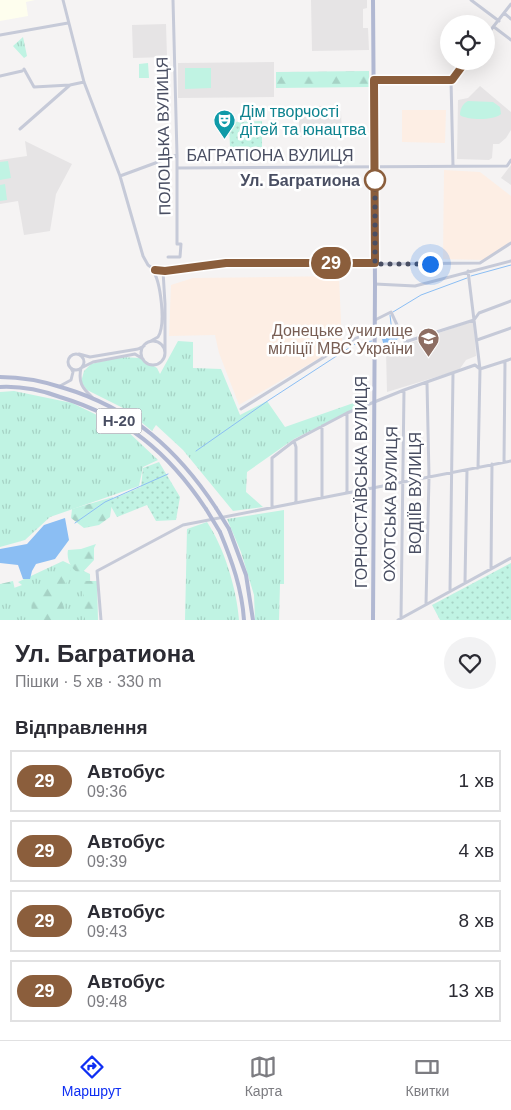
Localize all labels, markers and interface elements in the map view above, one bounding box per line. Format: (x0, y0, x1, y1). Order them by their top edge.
map controls (440, 15, 495, 70)
button: locate (440, 15, 495, 70)
street label: ПОЛОЦЬКА ВУЛИЦЯ (154, 57, 173, 215)
place label: Дім творчості дітей та юнацтва (240, 103, 366, 138)
theatre icon: Дім творчості дітей та юнацтва (212, 108, 236, 139)
street label: БАГРАТІОНА ВУЛИЦЯ (186, 147, 354, 164)
marker: Ул. Багратиона (364, 169, 386, 191)
place label: Ул. Багратиона (240, 172, 360, 189)
line badge: 29 (308, 247, 354, 279)
your location (418, 252, 443, 277)
text: 29 (321, 253, 341, 273)
place label: Донецьке училище міліції МВС України (268, 322, 413, 357)
school or university icon: Донецьке училище міліції МВС України (417, 327, 441, 358)
street label: ГОРНОСТАЇВСЬКА ВУЛИЦЯ (353, 376, 370, 588)
road number: Н-20 (96, 408, 142, 434)
street label: ОХОТСЬКА ВУЛИЦЯ (381, 426, 400, 582)
street label: ВОДІЇВ ВУЛИЦЯ (407, 432, 424, 554)
button: heart (444, 637, 496, 689)
text: Ул. Багратиона (15, 640, 195, 667)
text: Пішки · 5 хв · 330 m (15, 673, 162, 690)
text: Відправлення (15, 717, 148, 738)
text: Автобус (87, 761, 165, 782)
text: 1 хв (459, 770, 494, 791)
text: 29 (34, 771, 55, 791)
text: 09:36 (87, 783, 127, 800)
text: Автобус (87, 831, 165, 852)
text: 4 хв (459, 840, 494, 861)
text: 29 (34, 841, 55, 861)
text: 09:39 (87, 853, 127, 870)
text: Автобус (87, 901, 165, 922)
text: 8 хв (459, 910, 494, 931)
text: 29 (34, 911, 55, 931)
text: 09:43 (87, 923, 127, 940)
text: Автобус (87, 971, 165, 992)
text: 13 хв (448, 980, 494, 1001)
text: 29 (34, 981, 55, 1001)
text: 09:48 (87, 993, 127, 1010)
tab: Маршрут (62, 1053, 121, 1099)
tab: Карта (245, 1053, 282, 1099)
tab: Квитки (406, 1053, 449, 1099)

